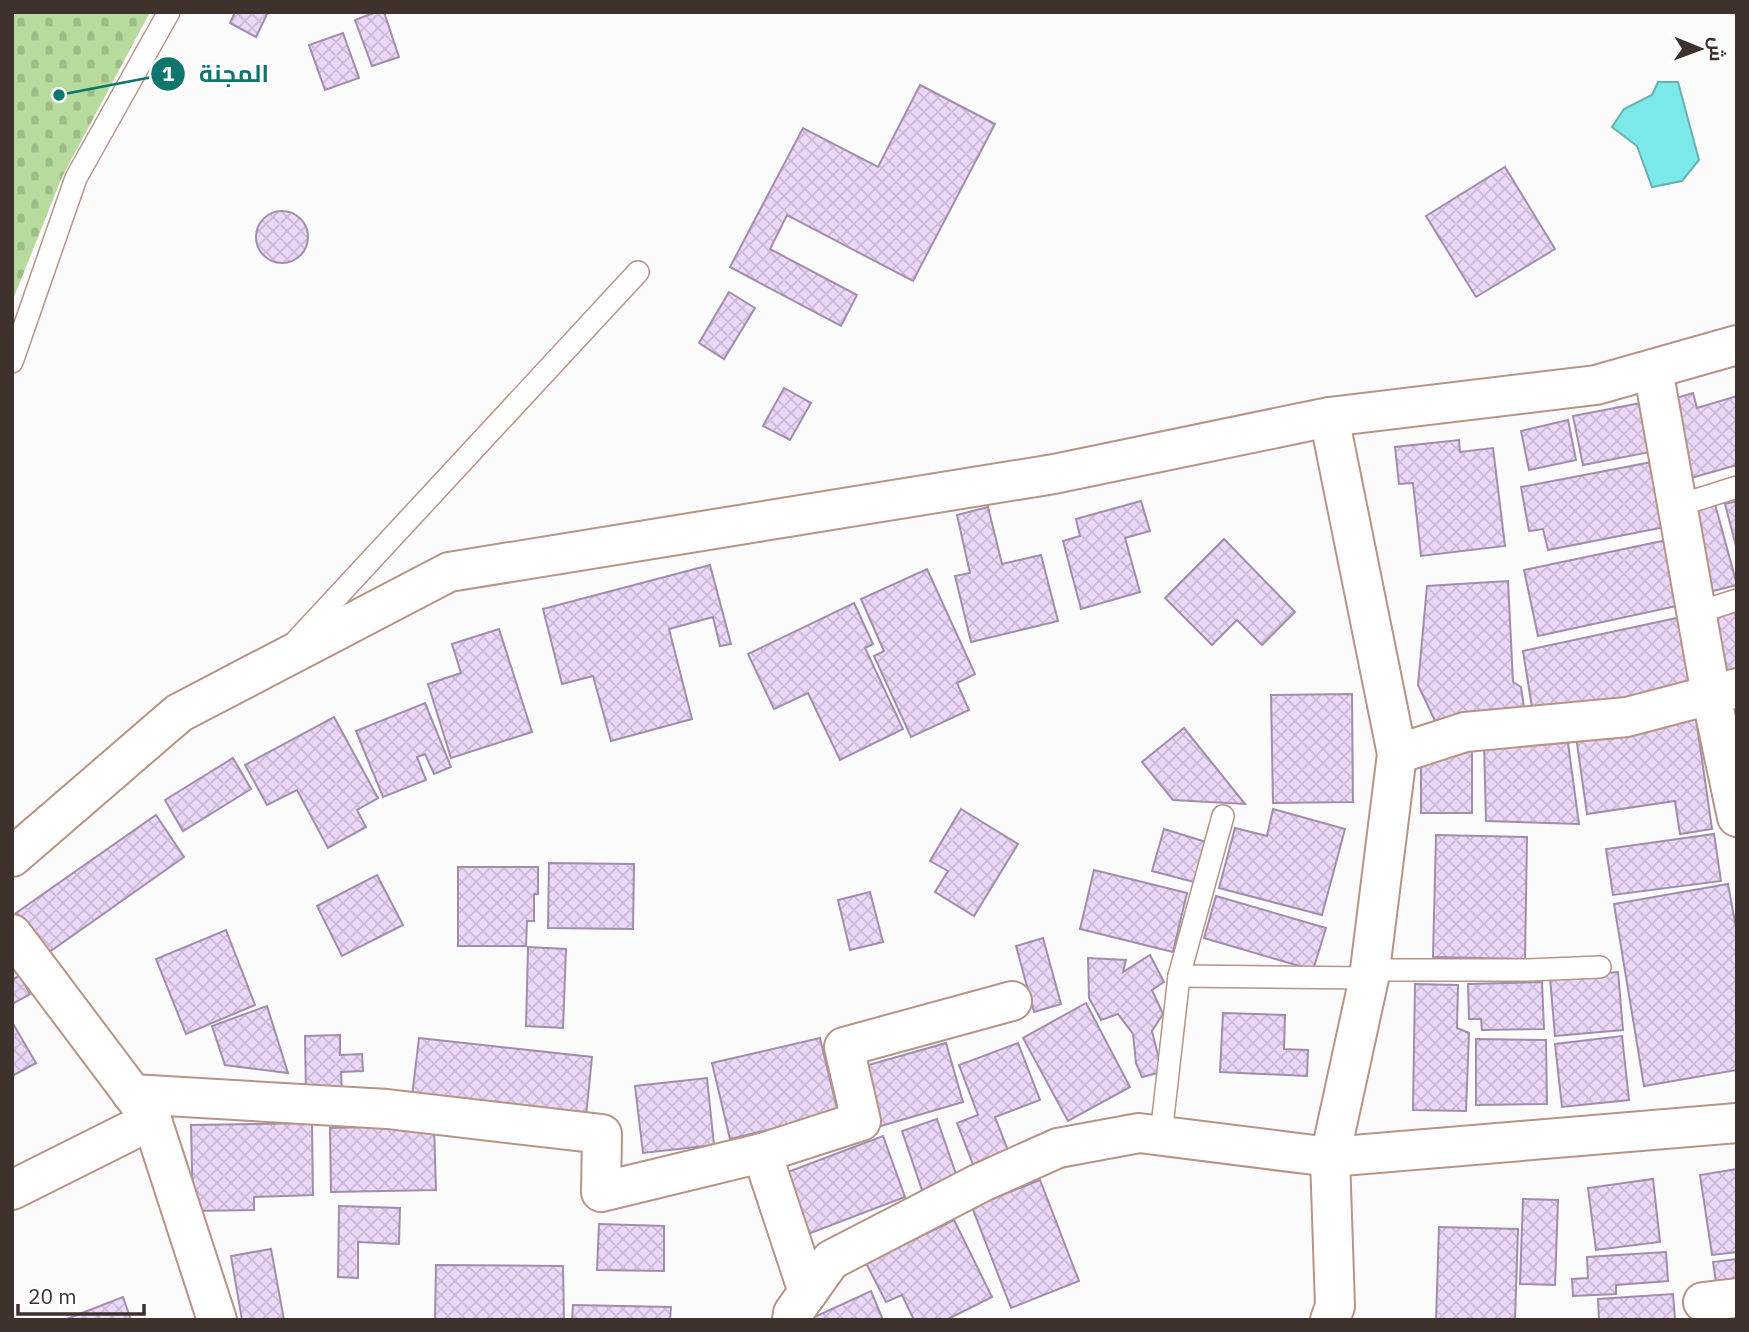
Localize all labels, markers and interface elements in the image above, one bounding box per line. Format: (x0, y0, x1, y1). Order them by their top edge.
north arrow (1665, 14, 1735, 84)
text: ش (1705, 37, 1729, 62)
callout: المجنة (150, 51, 283, 96)
text: المجنة (199, 57, 269, 89)
text: 1 (162, 59, 175, 87)
scale bar (18, 1272, 144, 1316)
text: 20 m (28, 1282, 77, 1310)

